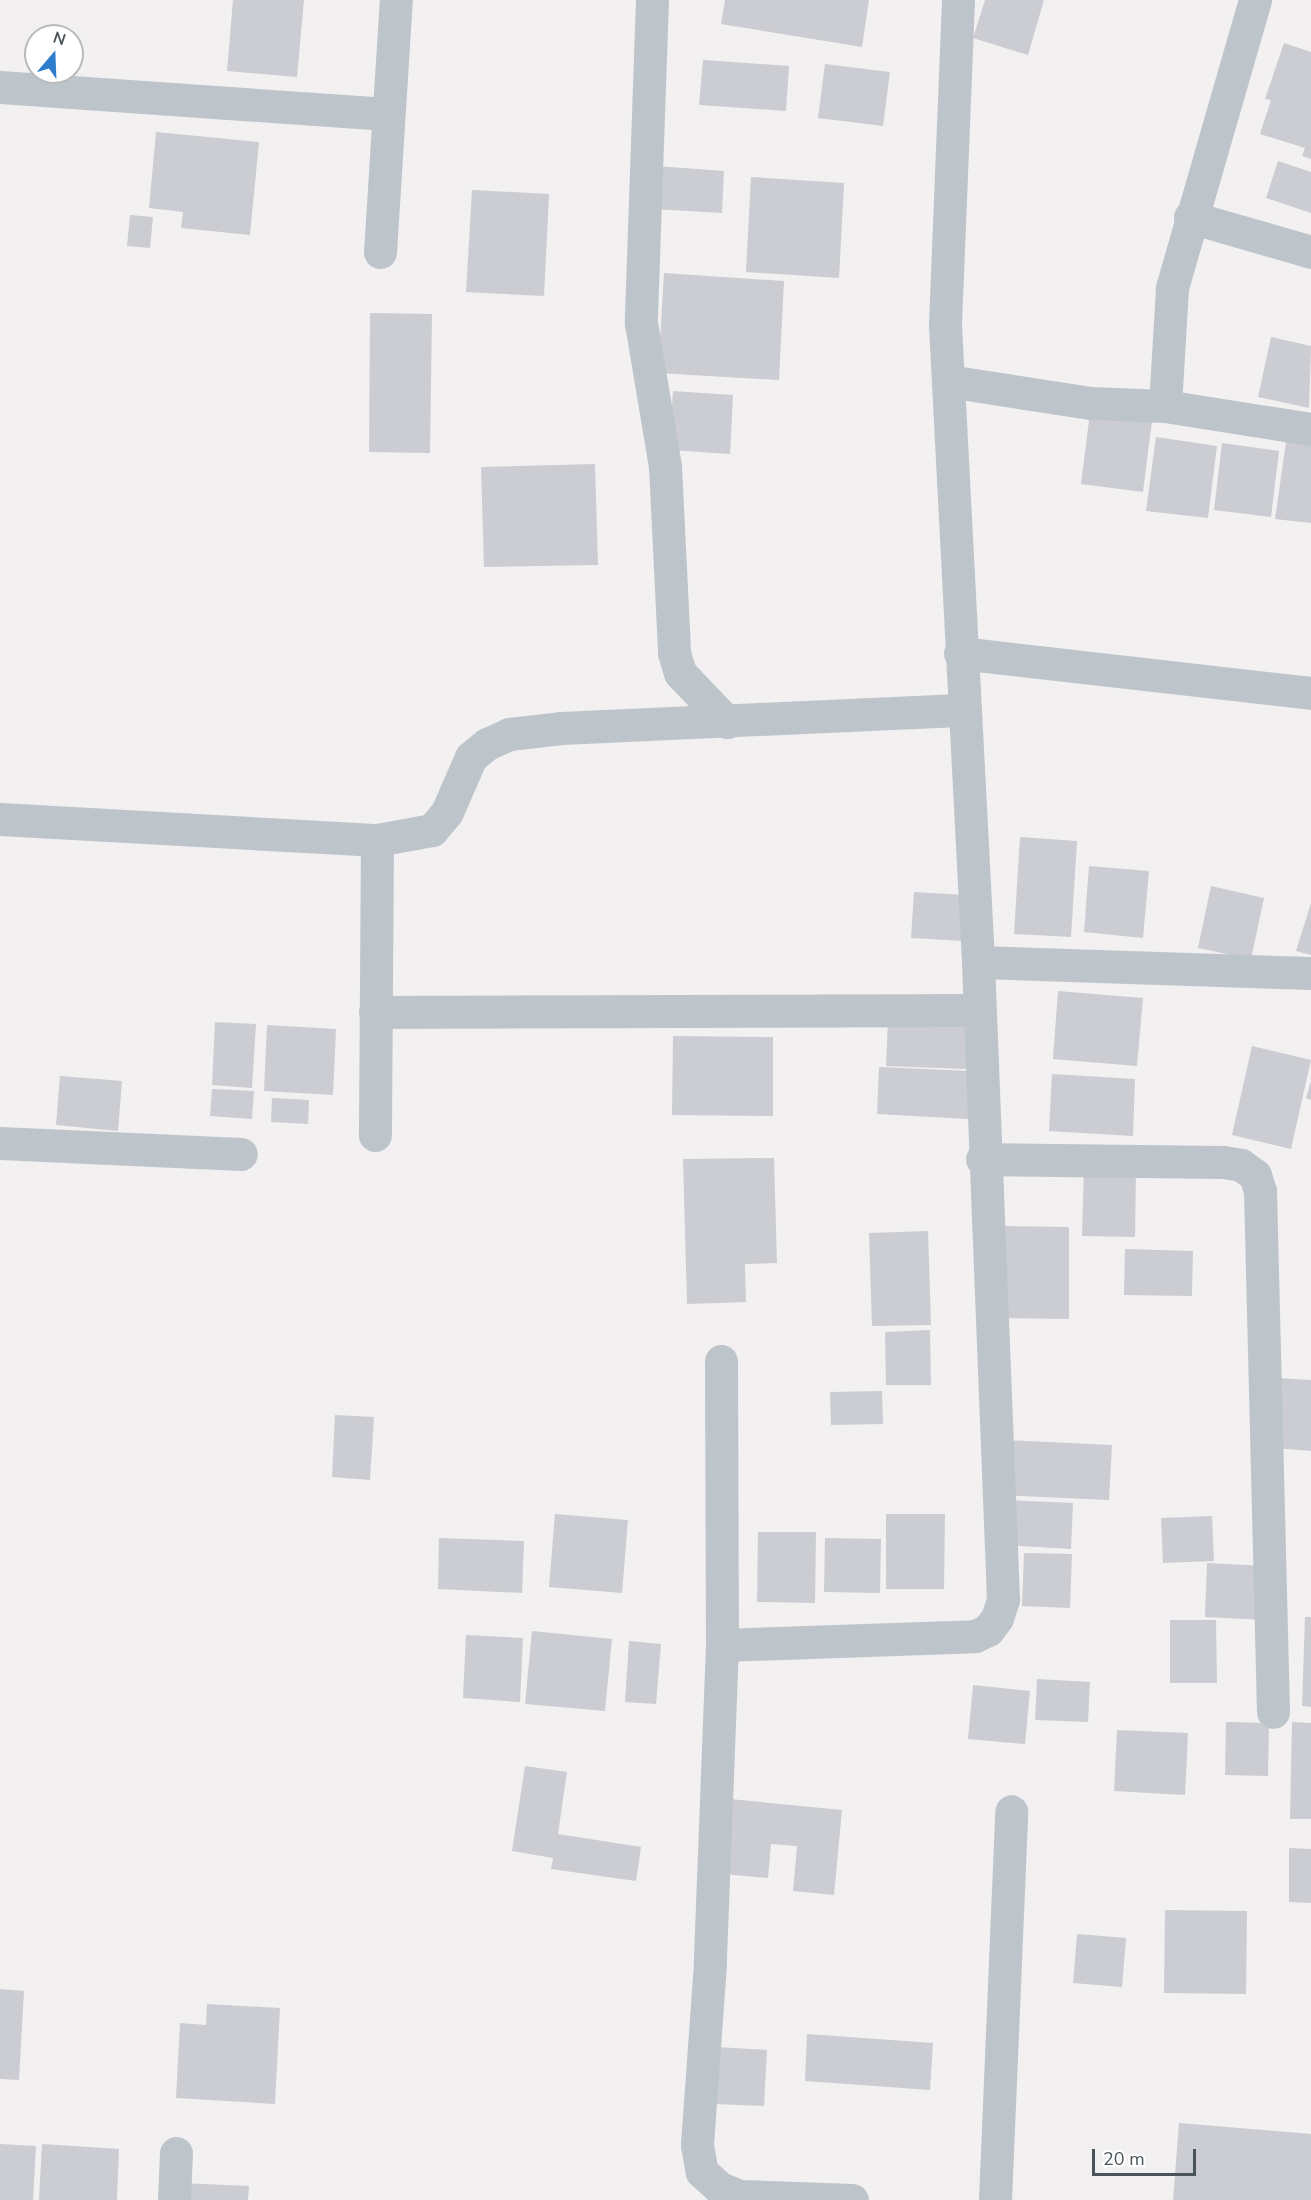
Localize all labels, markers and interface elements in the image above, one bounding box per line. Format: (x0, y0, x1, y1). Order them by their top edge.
north arrow (24, 24, 84, 84)
text: N (50, 27, 68, 51)
scale bar (1095, 2137, 1198, 2175)
text: 20 m (1103, 2147, 1145, 2171)

